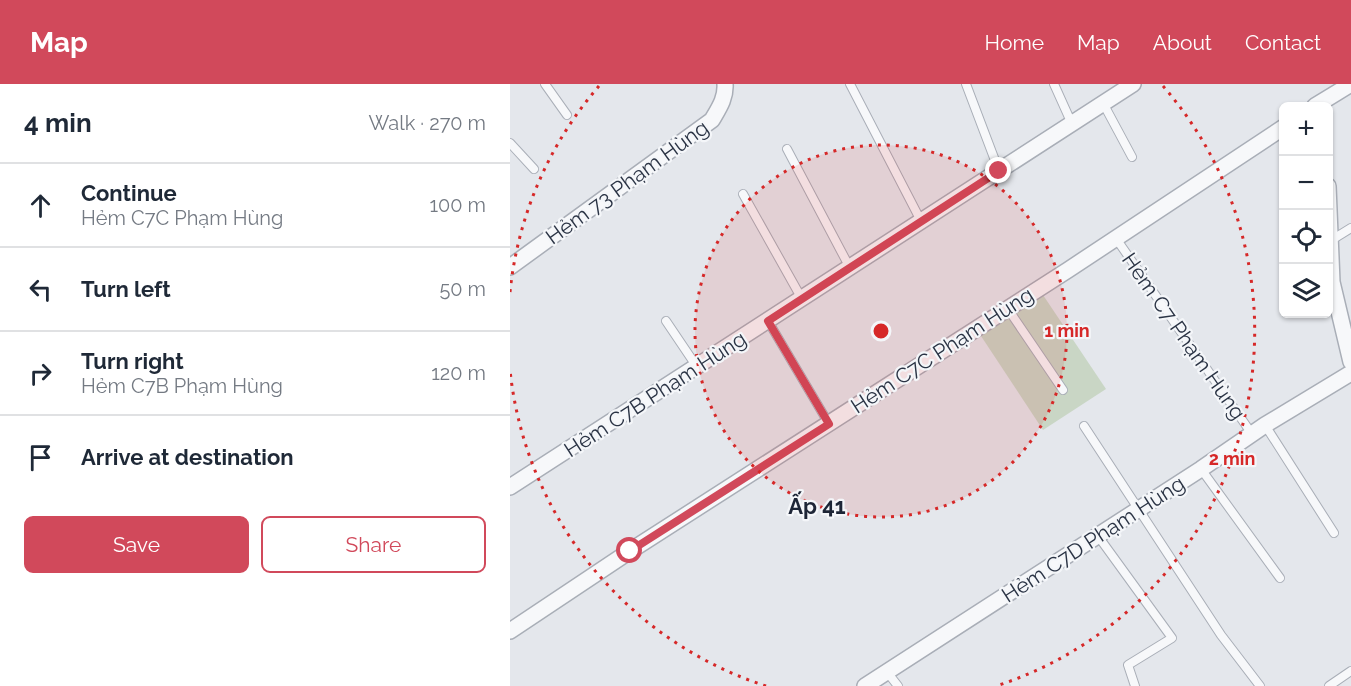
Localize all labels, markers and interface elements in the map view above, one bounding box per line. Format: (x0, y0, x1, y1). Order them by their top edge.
text: Map (30, 26, 88, 59)
text: Home (985, 30, 1044, 55)
text: Map (1077, 30, 1120, 55)
text: About (1153, 30, 1212, 55)
text: Contact (1245, 30, 1321, 55)
map controls (1279, 102, 1333, 318)
button: + (1279, 102, 1333, 156)
text: 4 min (24, 108, 92, 138)
text: Walk · 270 m (368, 111, 486, 135)
street label: Hẻm 73 Phạm Hùng (541, 115, 713, 249)
button: − (1279, 156, 1333, 210)
route end (985, 157, 1011, 183)
text: Continue (81, 180, 177, 206)
icon: ahead (24, 189, 57, 222)
text: 100 m (429, 193, 486, 217)
text: Hẻm C7C Phạm Hùng (81, 206, 283, 230)
button: locate (1279, 210, 1333, 264)
street label: Hẻm C7 Phạm Hùng (1117, 248, 1251, 424)
button: layers (1279, 264, 1333, 318)
icon: left (24, 273, 57, 306)
text: Turn left (81, 276, 171, 302)
text: 50 m (439, 277, 486, 301)
street label: Hẻm C7C Phạm Hùng (846, 282, 1038, 418)
text: 1 min (1044, 320, 1090, 341)
centre of rings (871, 321, 891, 341)
street label: Hẻm C7B Phạm Hùng (559, 326, 751, 462)
text: Turn right (81, 348, 184, 374)
icon: right (24, 357, 57, 390)
text: 120 m (431, 361, 486, 385)
text: Hẻm C7B Phạm Hùng (81, 374, 283, 398)
icon: arrive (24, 441, 57, 474)
text: Arrive at destination (81, 444, 294, 470)
text: 2 min (1209, 448, 1255, 469)
street label: Hẻm C7D Phạm Hùng (997, 470, 1189, 608)
district label: Ấp 41 (788, 491, 846, 519)
button: Save (24, 516, 249, 573)
button: Share (261, 516, 486, 573)
route start (616, 537, 642, 563)

